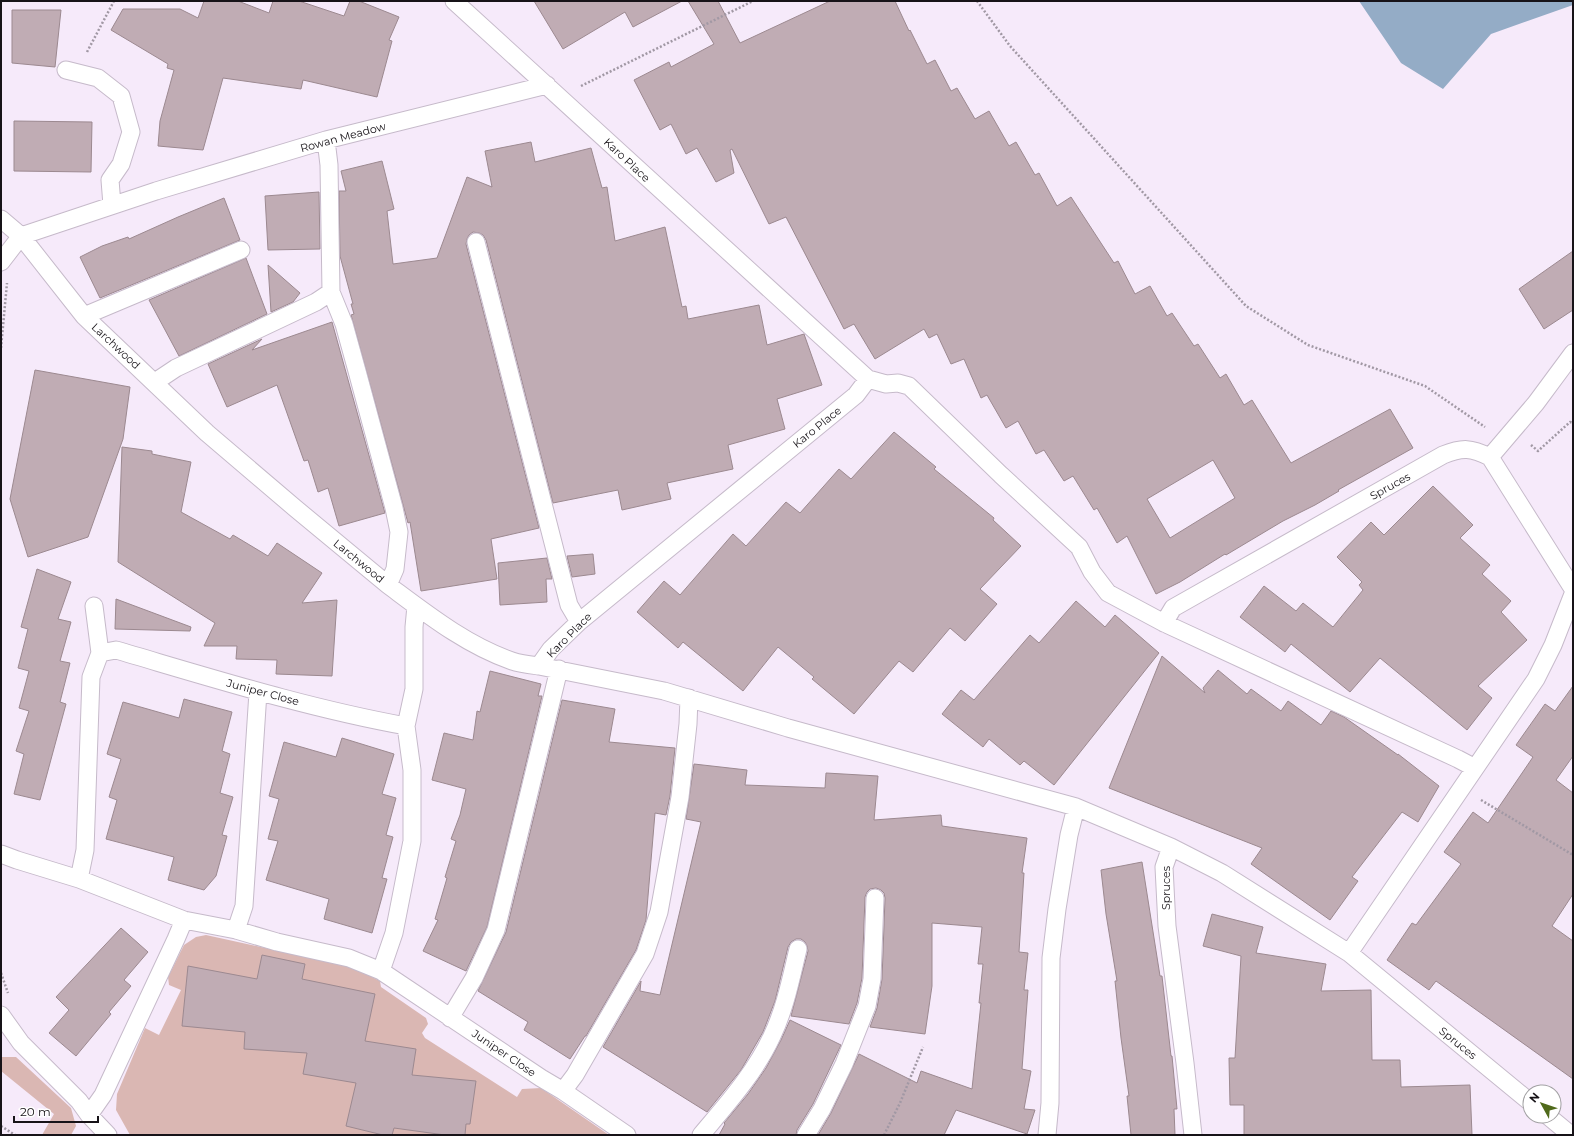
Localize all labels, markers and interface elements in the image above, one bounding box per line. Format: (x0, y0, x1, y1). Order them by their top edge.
street label: Rowan Meadow (299, 119, 388, 155)
street label: Karo Place (601, 135, 653, 185)
street label: Larchwood (89, 320, 143, 372)
street label: Karo Place (790, 403, 844, 451)
street label: Spruces (1367, 469, 1413, 503)
street label: Larchwood (331, 536, 387, 586)
street label: Karo Place (543, 609, 595, 661)
street label: Juniper Close (224, 675, 301, 708)
street label: Spruces (1159, 865, 1173, 910)
street label: Spruces (1436, 1024, 1480, 1063)
street label: Juniper Close (468, 1026, 539, 1080)
north arrow (1522, 1084, 1562, 1124)
text: N (1526, 1090, 1543, 1105)
scale bar (14, 1098, 98, 1124)
text: 20 m (20, 1104, 51, 1119)

